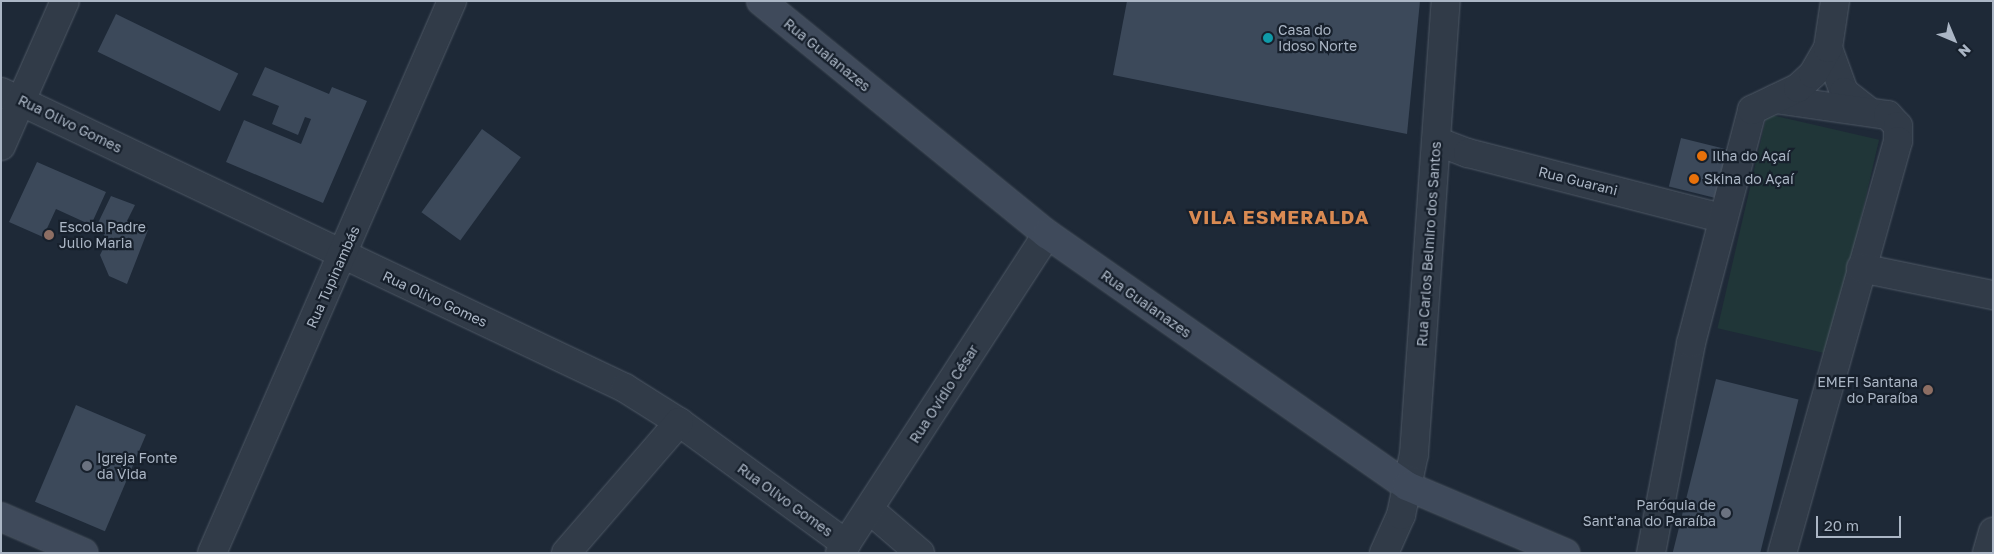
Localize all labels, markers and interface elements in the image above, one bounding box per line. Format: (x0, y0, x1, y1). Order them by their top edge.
street label: Rua Guaianazes (780, 15, 874, 95)
north arrow (1929, 15, 1979, 65)
place label: Casa do Idoso Norte (1278, 22, 1357, 54)
marker: Casa do Idoso Norte (1262, 32, 1274, 44)
text: N (1955, 41, 1975, 61)
street label: Rua Olivo Gomes (15, 92, 125, 156)
street label: Rua Carlos Belmiro dos Santos (1413, 141, 1445, 347)
place label: Ilha do Açaí (1712, 148, 1790, 164)
marker: Ilha do Açaí (1696, 150, 1708, 162)
street label: Rua Guarani (1537, 163, 1619, 199)
place label: Skina do Açaí (1704, 171, 1794, 187)
marker: Skina do Açaí (1688, 173, 1700, 185)
district label: VILA ESMERALDA (1187, 206, 1371, 228)
place label: Escola Padre Julio Maria (59, 219, 146, 252)
street label: Rua Tupinambás (303, 223, 363, 331)
marker: Escola Padre Julio Maria (43, 229, 55, 241)
street label: Rua Olivo Gomes (380, 267, 490, 331)
street label: Rua Guaianazes (1098, 267, 1194, 341)
street label: Rua Ovídio César (906, 342, 982, 446)
place label: EMEFI Santana do Paraíba (1817, 374, 1918, 407)
marker: EMEFI Santana do Paraíba (1922, 384, 1934, 396)
place label: Igreja Fonte da Vida (97, 450, 177, 482)
marker: Igreja Fonte da Vida (81, 460, 93, 472)
street label: Rua Olivo Gomes (734, 460, 836, 540)
place label: Paróquia de Sant'ana do Paraíba (1583, 497, 1716, 530)
scale bar (1819, 506, 1904, 538)
marker: Paróquia de Sant'ana do Paraíba (1720, 507, 1732, 519)
text: 20 m (1824, 516, 1859, 534)

